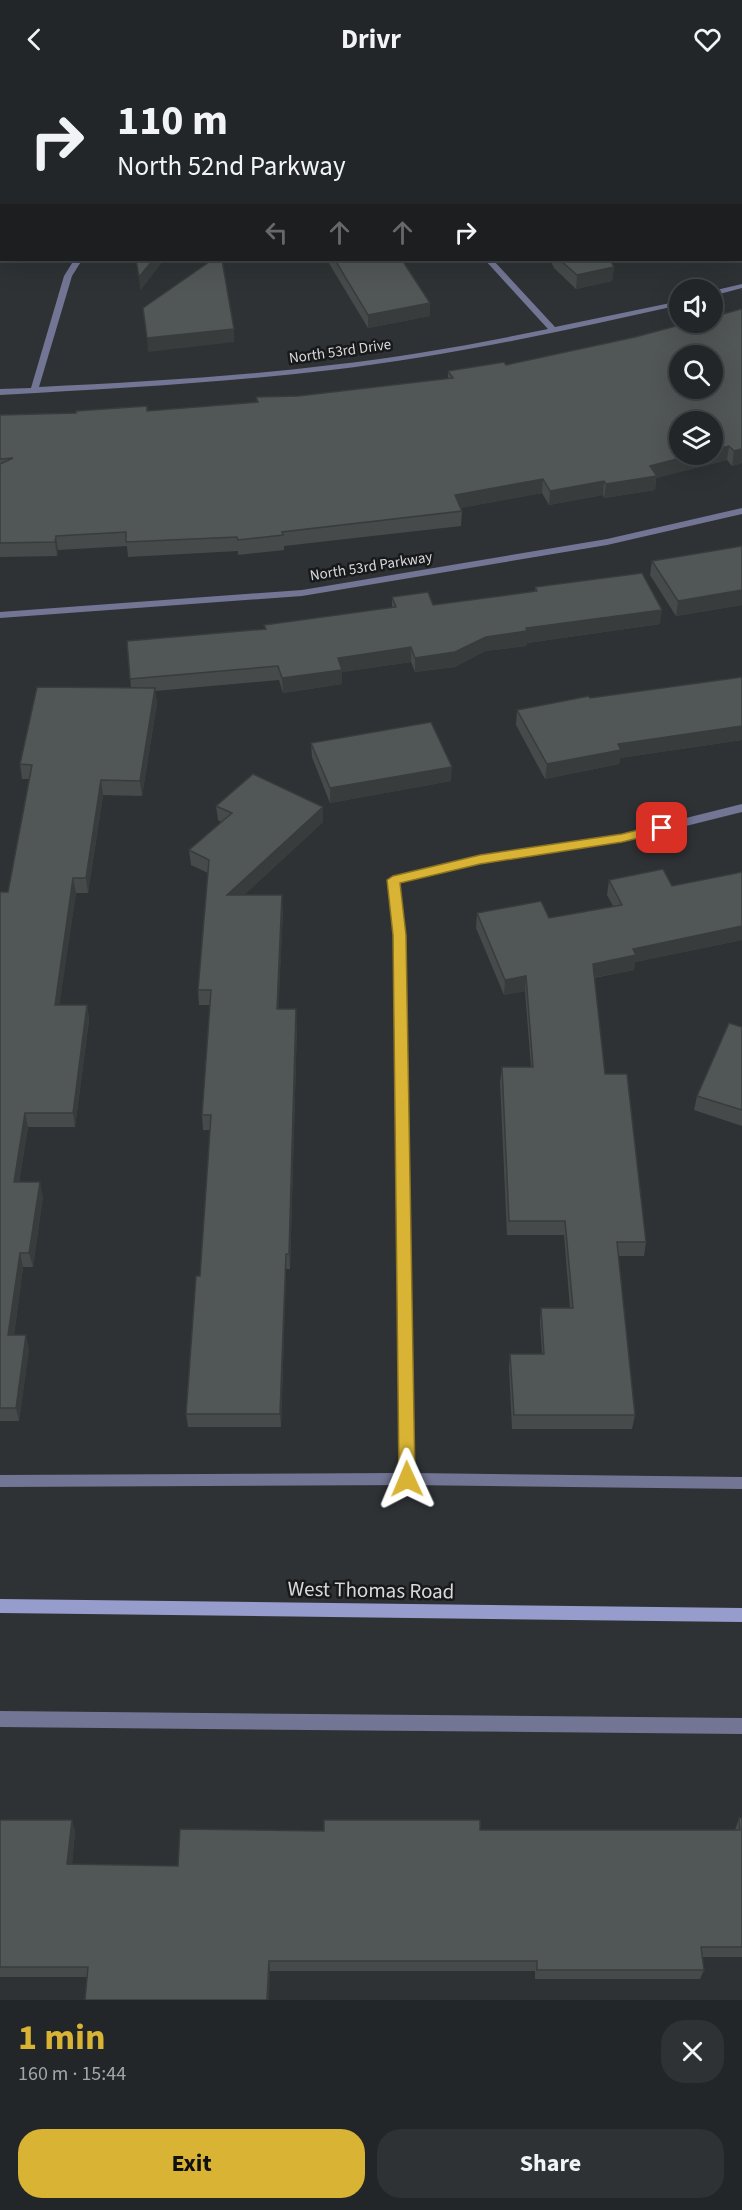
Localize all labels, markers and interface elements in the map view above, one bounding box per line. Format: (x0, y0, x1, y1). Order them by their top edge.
text: Drivr (341, 20, 401, 59)
icon: back (18, 23, 51, 56)
icon: heart (691, 23, 724, 56)
text: 110 m (117, 91, 228, 151)
icon: right (18, 102, 96, 180)
text: North 52nd Parkway (117, 147, 346, 186)
icon: left (260, 216, 293, 249)
icon: ahead (323, 216, 356, 249)
icon: ahead (386, 216, 419, 249)
icon: right (449, 216, 482, 249)
map controls (669, 279, 723, 465)
button: sound (669, 279, 723, 333)
street label: North 53rd Drive (288, 334, 393, 369)
button: search (669, 345, 723, 399)
button: layers (669, 411, 723, 465)
street label: North 53rd Parkway (308, 546, 434, 587)
pin (636, 802, 687, 853)
icon: arrive (645, 811, 678, 844)
position arrow (375, 1447, 439, 1511)
street label: West Thomas Road (287, 1574, 455, 1606)
text: 1 min (18, 2012, 106, 2063)
button: close (661, 2020, 724, 2083)
text: 160 m · 15:44 (18, 2060, 126, 2088)
button: Exit (18, 2129, 365, 2198)
button: Share (377, 2129, 724, 2198)

